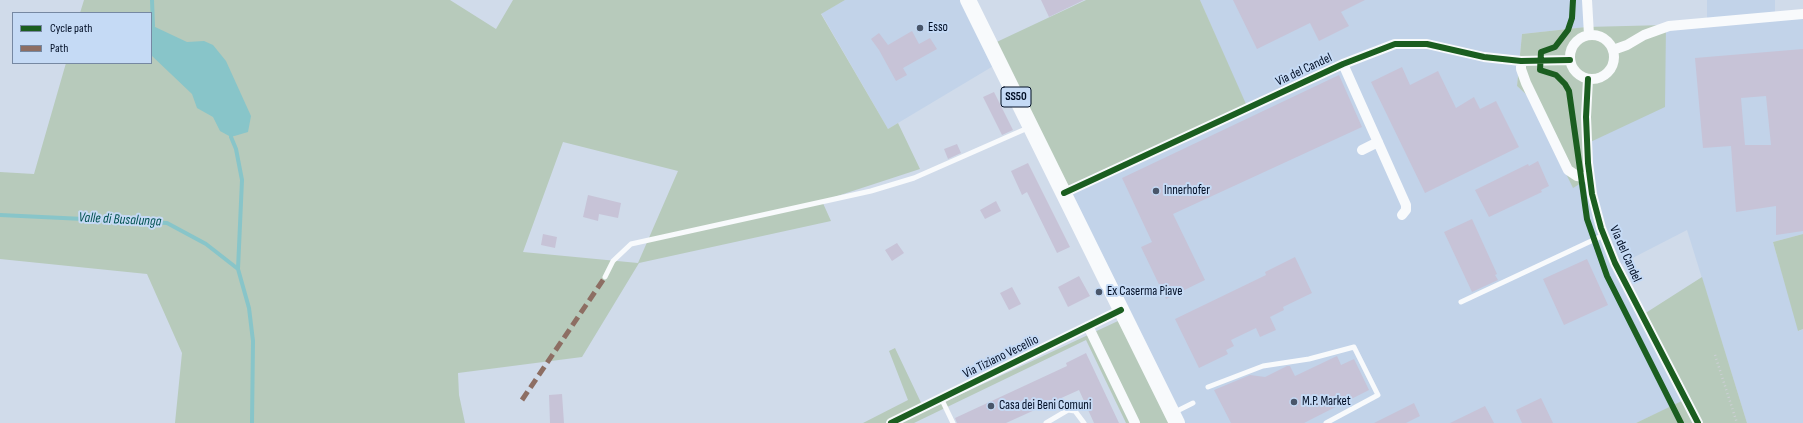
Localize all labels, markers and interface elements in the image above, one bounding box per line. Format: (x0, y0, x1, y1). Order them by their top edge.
legend (12, 12, 152, 64)
place label: Esso (928, 20, 948, 36)
text: Cycle path (50, 21, 92, 36)
marker: Esso (915, 23, 925, 33)
text: Path (50, 41, 68, 56)
street label: Via del Candel (1273, 50, 1335, 90)
road number: SS50 (1001, 87, 1031, 107)
place label: Innerhofer (1164, 183, 1210, 199)
marker: Innerhofer (1151, 186, 1161, 196)
water label: Valle di Busalunga (78, 209, 162, 231)
street label: Via del Candel (1606, 223, 1644, 285)
place label: Ex Caserma Piave (1107, 284, 1182, 300)
marker: Ex Caserma Piave (1094, 287, 1104, 297)
street label: Via Tiziano Vecellio (961, 332, 1041, 382)
place label: M.P. Market (1302, 394, 1351, 410)
marker: M.P. Market (1289, 397, 1299, 407)
place label: Casa dei Beni Comuni (999, 398, 1091, 414)
marker: Casa dei Beni Comuni (986, 401, 996, 411)

